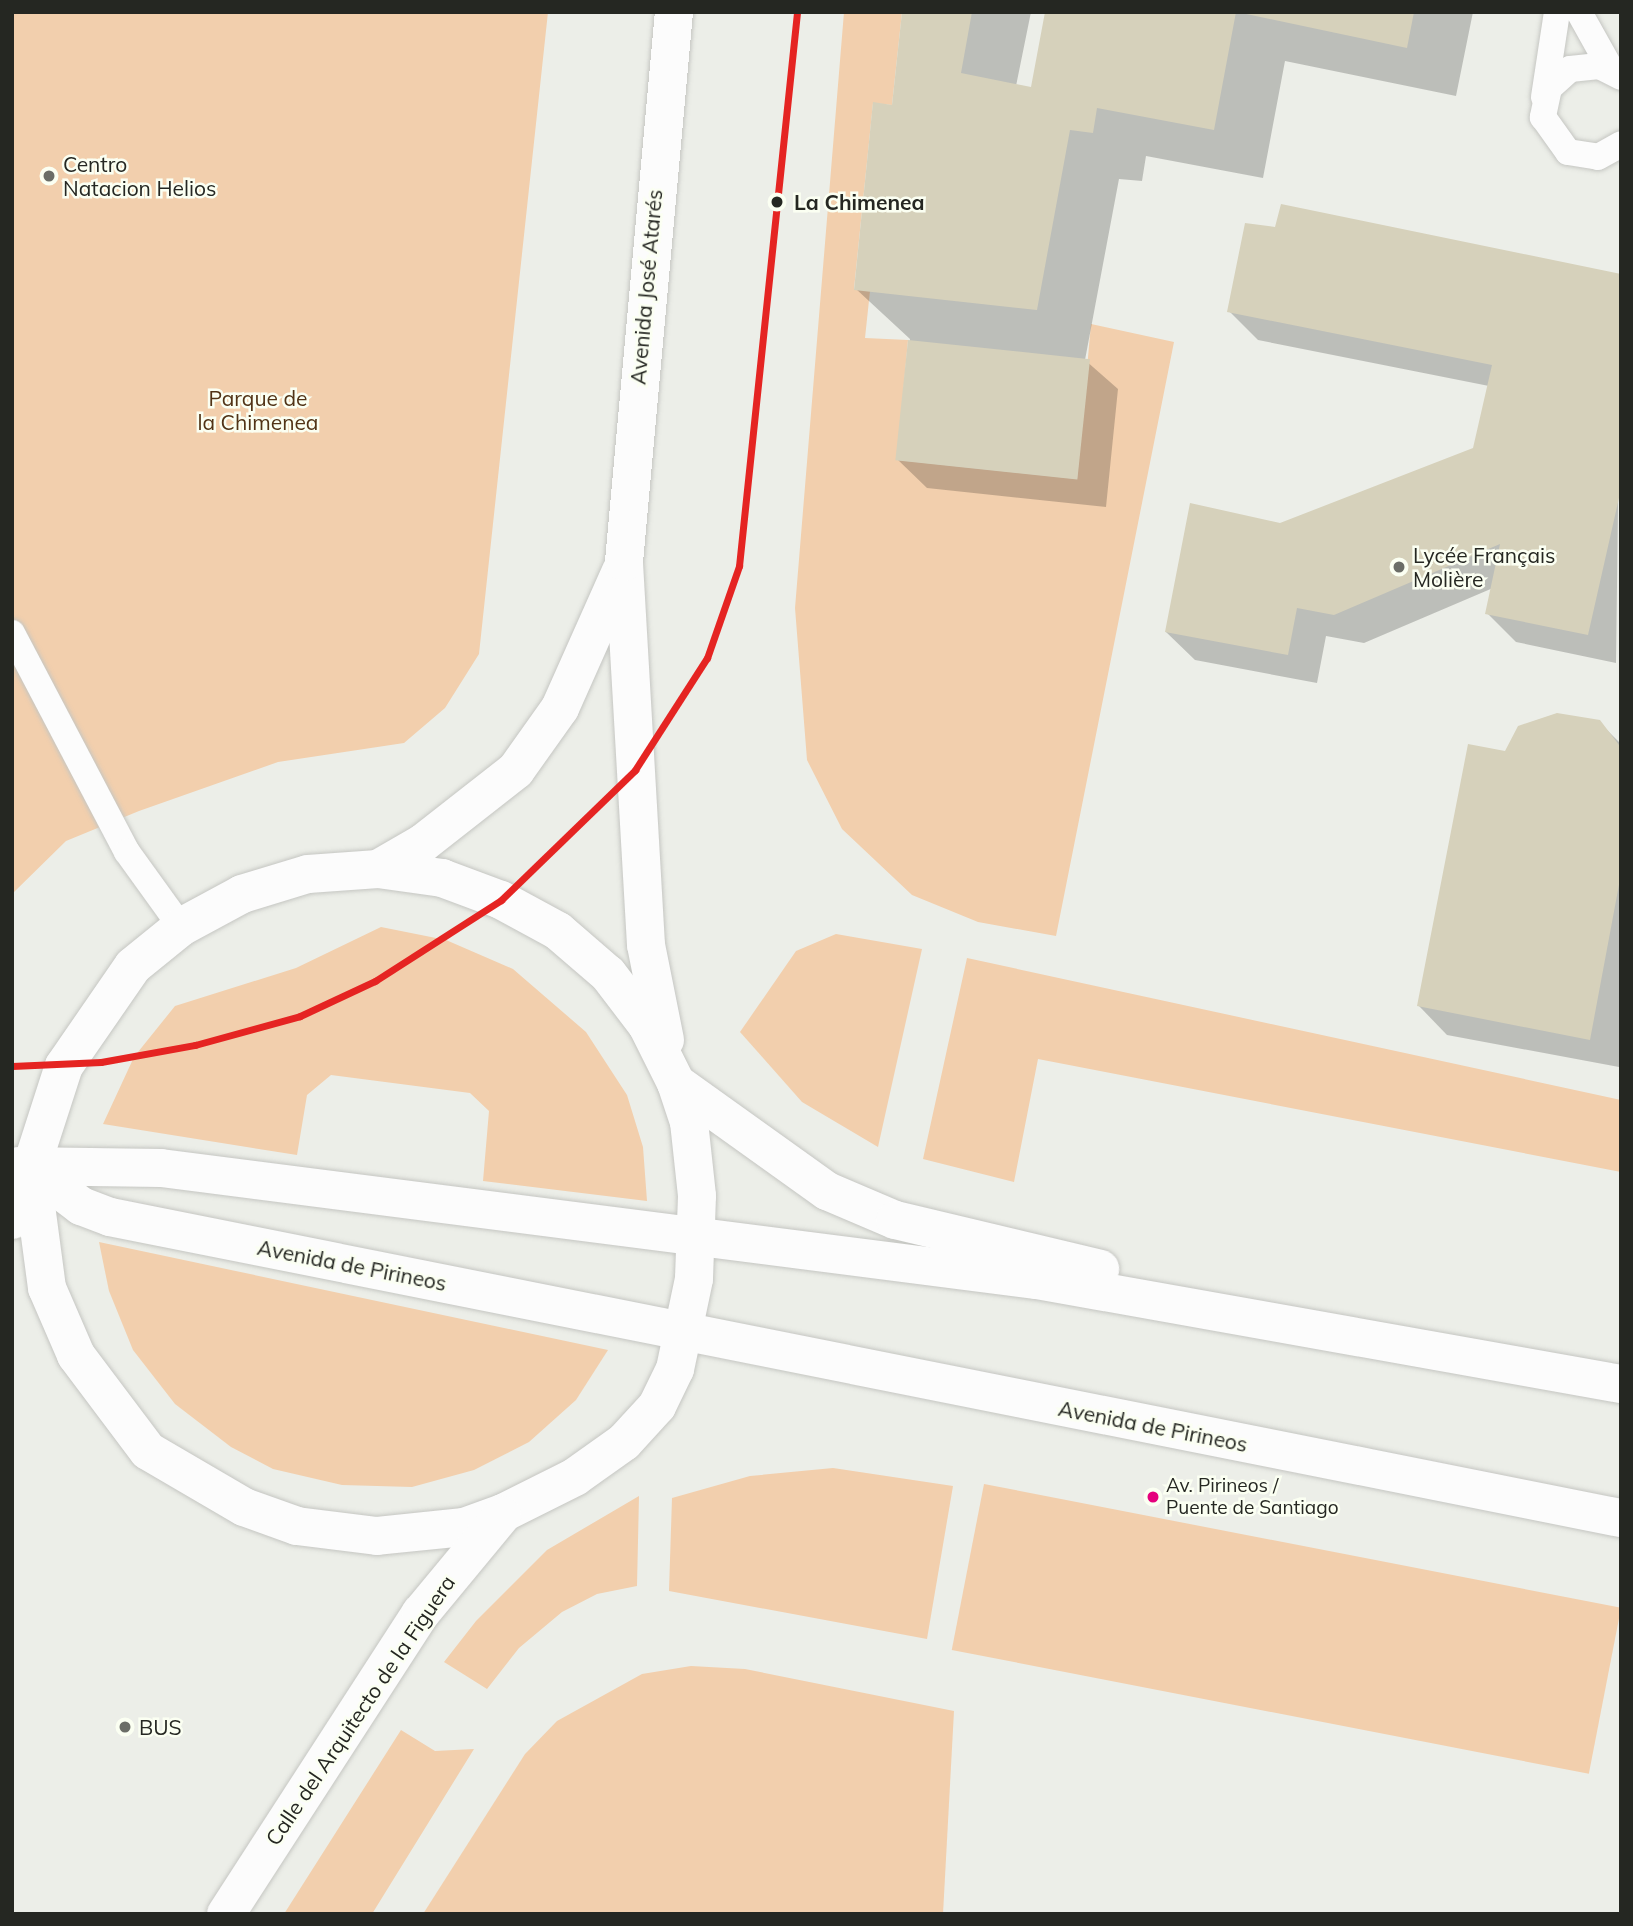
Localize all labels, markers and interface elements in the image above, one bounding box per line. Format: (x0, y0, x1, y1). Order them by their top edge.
place label: Centro Natacion Helios (63, 151, 216, 201)
marker: Centro Natacion Helios (41, 168, 57, 184)
street label: Avenida José Atarés (625, 188, 667, 386)
place label: La Chimenea (794, 189, 925, 215)
marker: La Chimenea (766, 191, 788, 213)
park label: Parque de la Chimenea (198, 385, 318, 435)
place label: Lycée Français Molière (1413, 542, 1555, 592)
marker: Lycée Français Molière (1391, 559, 1407, 575)
street label: Avenida de Pirineos (255, 1234, 449, 1296)
street label: Avenida de Pirineos (1056, 1395, 1250, 1457)
place label: Av. Pirineos / Puente de Santiago (1166, 1475, 1338, 1519)
marker: Av. Pirineos / Puente de Santiago (1146, 1490, 1160, 1504)
street label: Calle del Arquitecto de la Figuera (260, 1570, 460, 1850)
place label: BUS (139, 1714, 182, 1740)
marker: BUS (117, 1719, 133, 1735)

